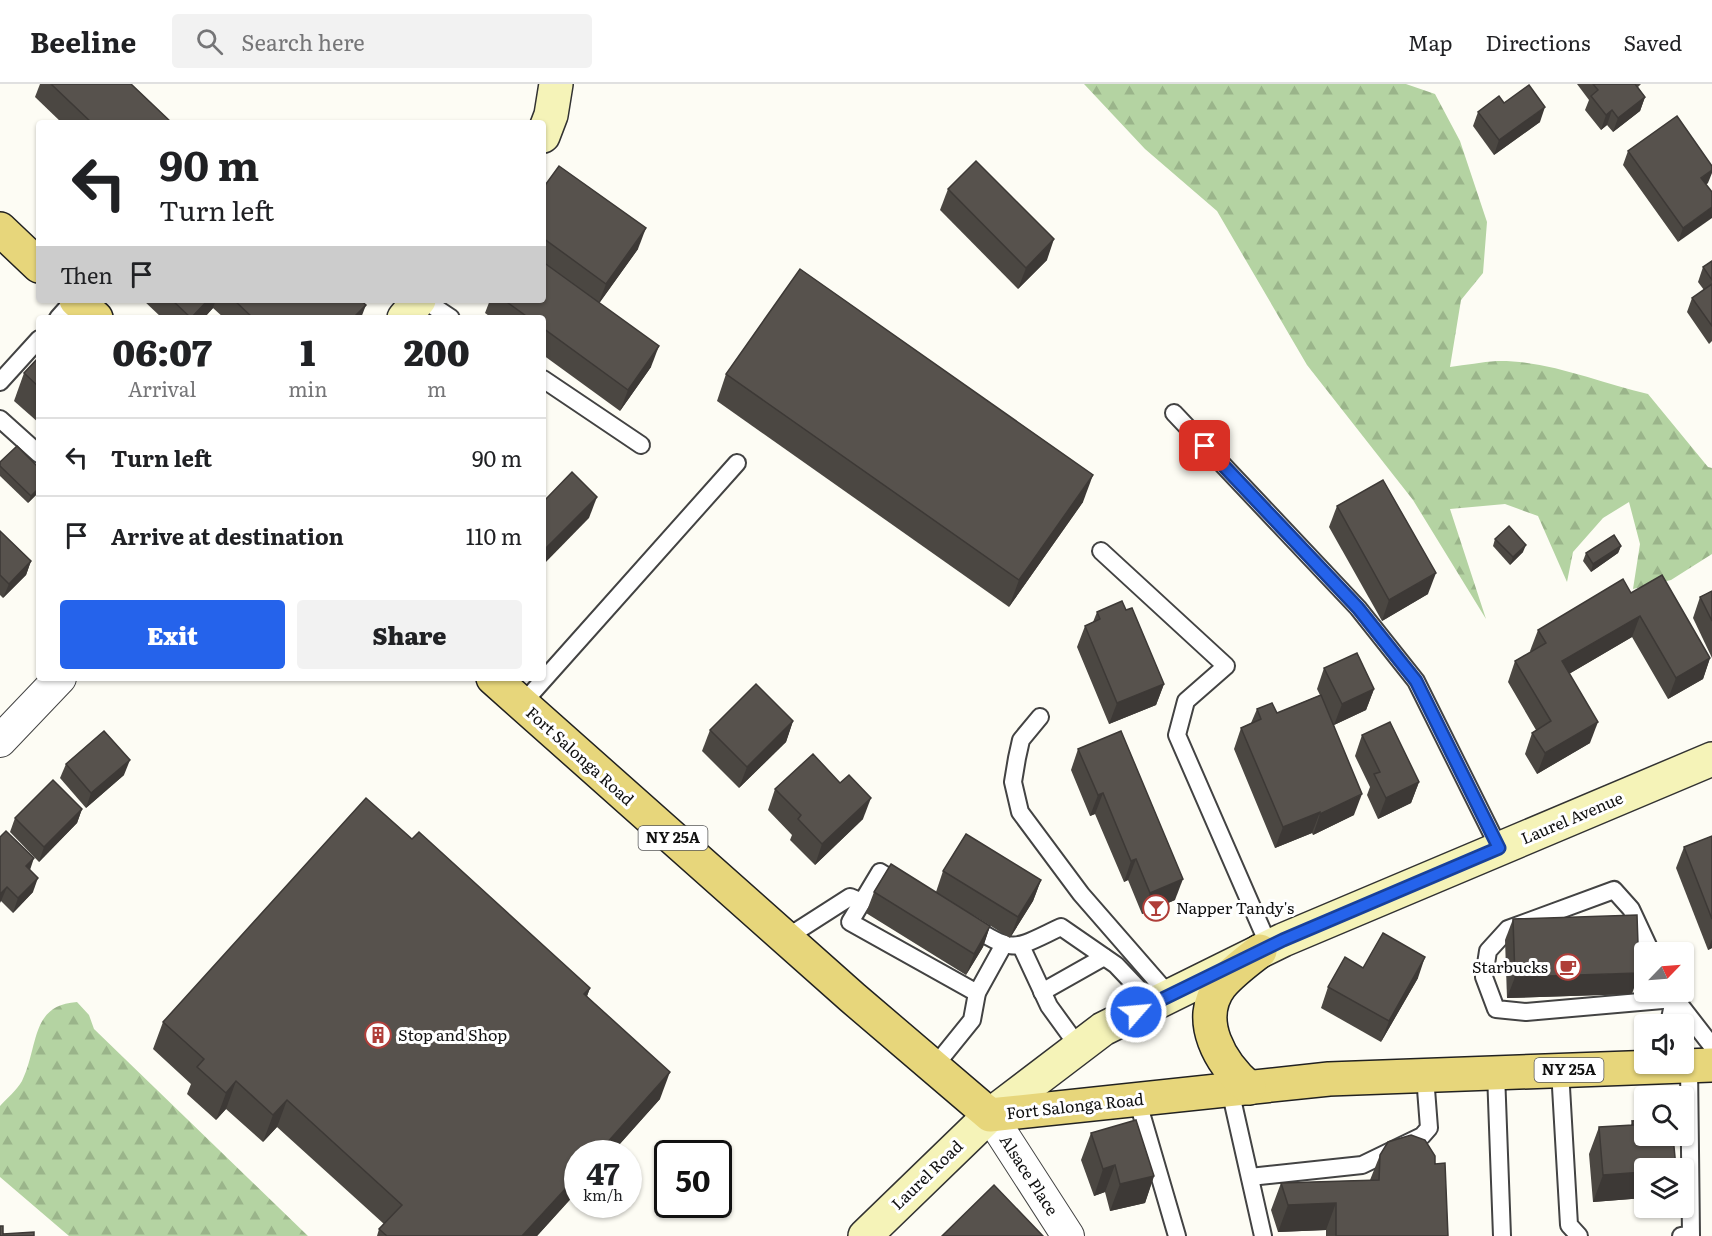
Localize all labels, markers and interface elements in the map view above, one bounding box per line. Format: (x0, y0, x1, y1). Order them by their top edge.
search box (172, 14, 592, 68)
text: Beeline (30, 20, 136, 62)
icon: search (193, 25, 226, 58)
text: Search here (241, 25, 365, 58)
text: Map (1408, 26, 1453, 57)
text: Directions (1486, 26, 1591, 57)
text: Saved (1624, 26, 1682, 57)
text: 90 m (159, 132, 259, 194)
icon: left (60, 144, 138, 222)
text: Turn left (159, 189, 274, 229)
text: Then (60, 258, 113, 291)
icon: arrive (125, 258, 158, 291)
text: 06:07 (112, 324, 212, 377)
text: 1 (300, 324, 315, 377)
text: 200 (404, 324, 470, 377)
text: Arrival (128, 373, 196, 403)
text: min (288, 373, 328, 403)
text: m (427, 373, 446, 403)
pin (1179, 420, 1230, 471)
icon: arrive (1188, 429, 1221, 462)
icon: left (60, 441, 93, 474)
text: Turn left (111, 441, 212, 474)
text: 90 m (472, 441, 522, 474)
icon: arrive (60, 519, 93, 552)
text: Arrive at destination (111, 519, 344, 552)
text: 110 m (466, 519, 522, 552)
button: Exit (60, 600, 285, 669)
button: Share (297, 600, 522, 669)
street label: Fort Salonga Road (521, 700, 640, 811)
street label: Laurel Avenue (1517, 785, 1626, 849)
road number: NY 25A (638, 826, 708, 850)
bar icon: Napper Tandy's (1141, 893, 1171, 923)
place label: Napper Tandy's (1176, 895, 1294, 919)
north arrow (1634, 942, 1694, 1002)
map controls (1634, 942, 1694, 1218)
cafe icon: Starbucks (1553, 952, 1583, 982)
place label: Starbucks (1472, 954, 1548, 978)
position arrow (1104, 980, 1168, 1044)
button: sound (1634, 1014, 1694, 1074)
building icon: Stop and Shop (363, 1020, 393, 1050)
place label: Stop and Shop (398, 1022, 507, 1046)
road number: NY 25A (1534, 1058, 1604, 1082)
street label: Fort Salonga Road (1005, 1086, 1145, 1124)
button: search (1634, 1086, 1694, 1146)
street label: Alsace Place (995, 1129, 1065, 1220)
street label: Laurel Road (885, 1134, 968, 1215)
speed limit sign: 50 (654, 1140, 732, 1218)
text: 47 (586, 1150, 620, 1194)
button: layers (1634, 1158, 1694, 1218)
text: km/h (583, 1183, 623, 1206)

